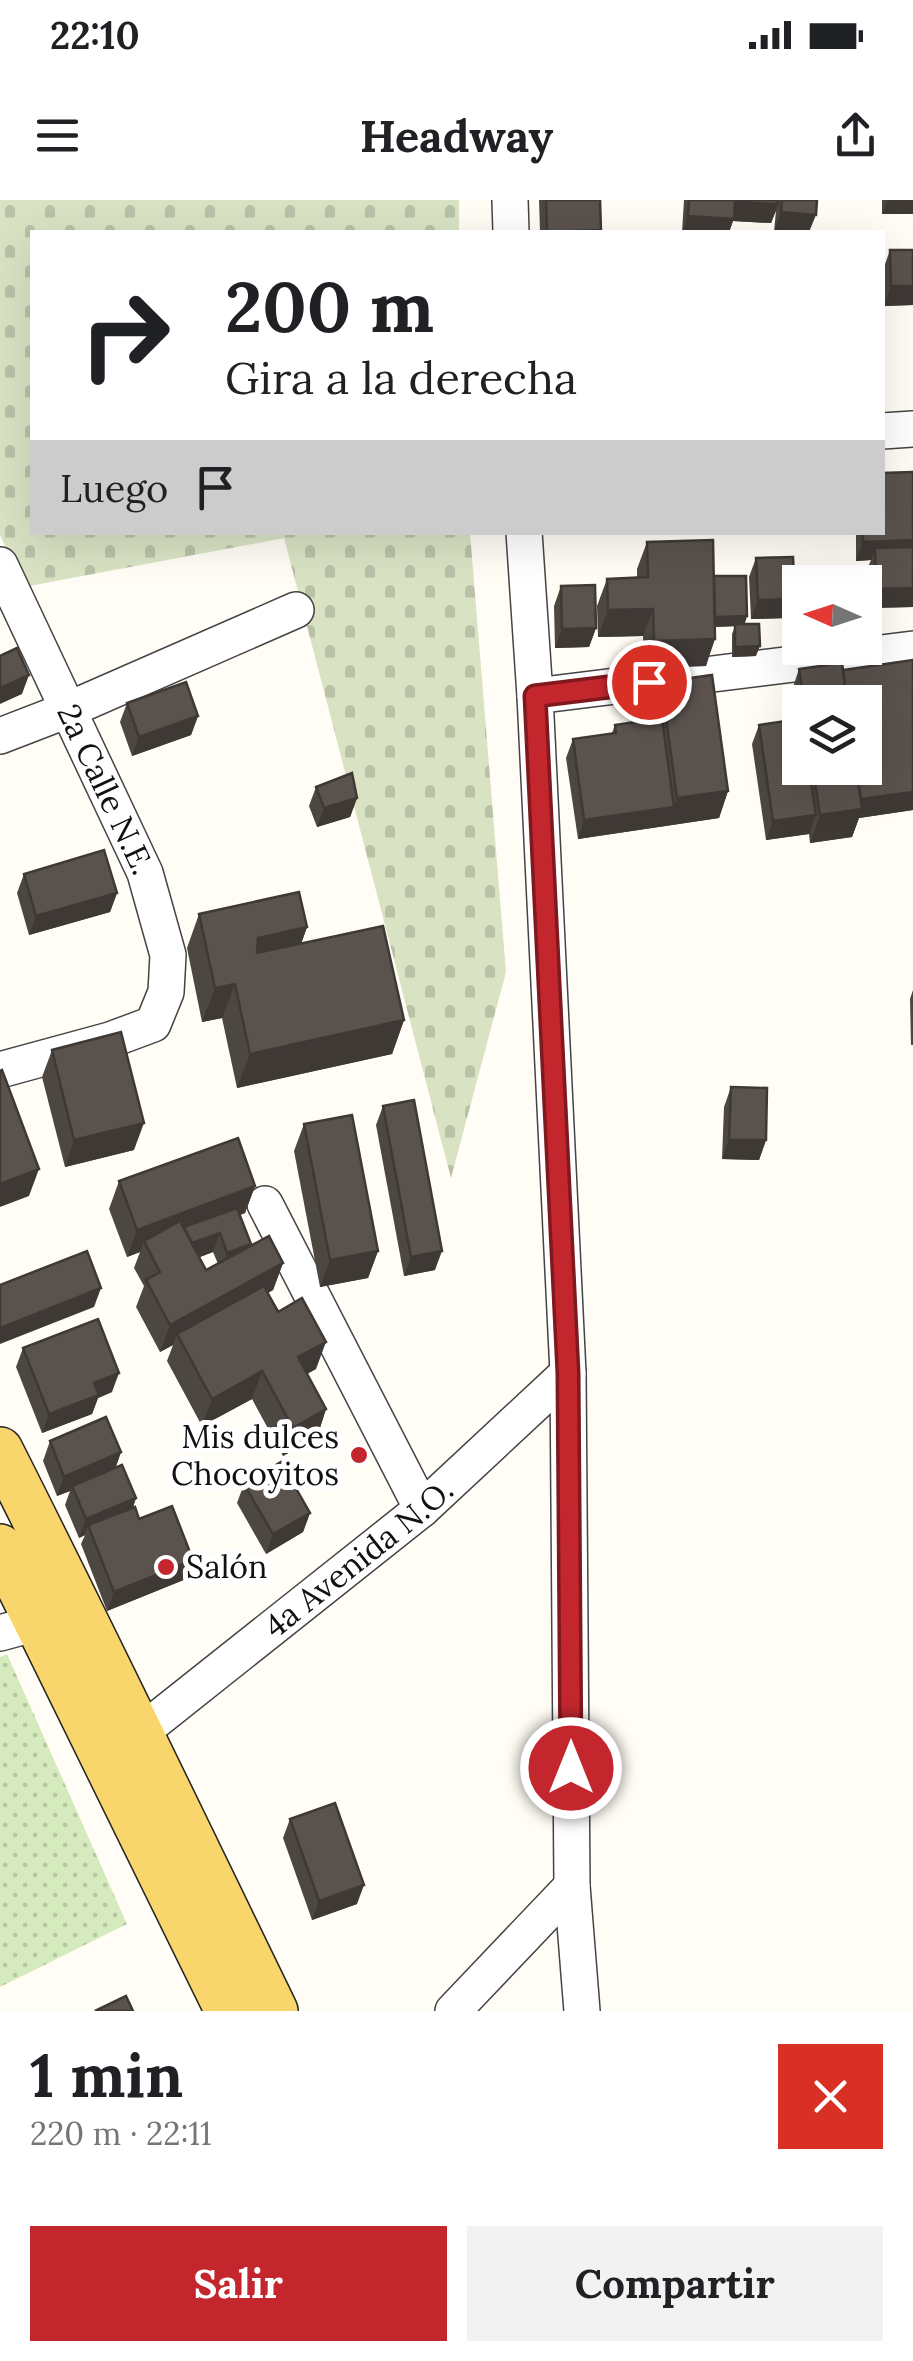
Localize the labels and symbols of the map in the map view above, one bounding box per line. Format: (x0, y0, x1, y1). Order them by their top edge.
north arrow (782, 565, 882, 665)
pin (607, 640, 692, 725)
street label: 2a Calle N.E. (48, 697, 164, 881)
place label: Mis dulces Chocoyitos (171, 1416, 339, 1494)
marker: Mis dulces Chocoyitos (348, 1444, 370, 1466)
street label: 4a Avenida N.O. (256, 1469, 462, 1646)
place label: Salón (186, 1546, 268, 1587)
marker: Salón (155, 1556, 177, 1578)
position arrow (519, 1716, 623, 1820)

